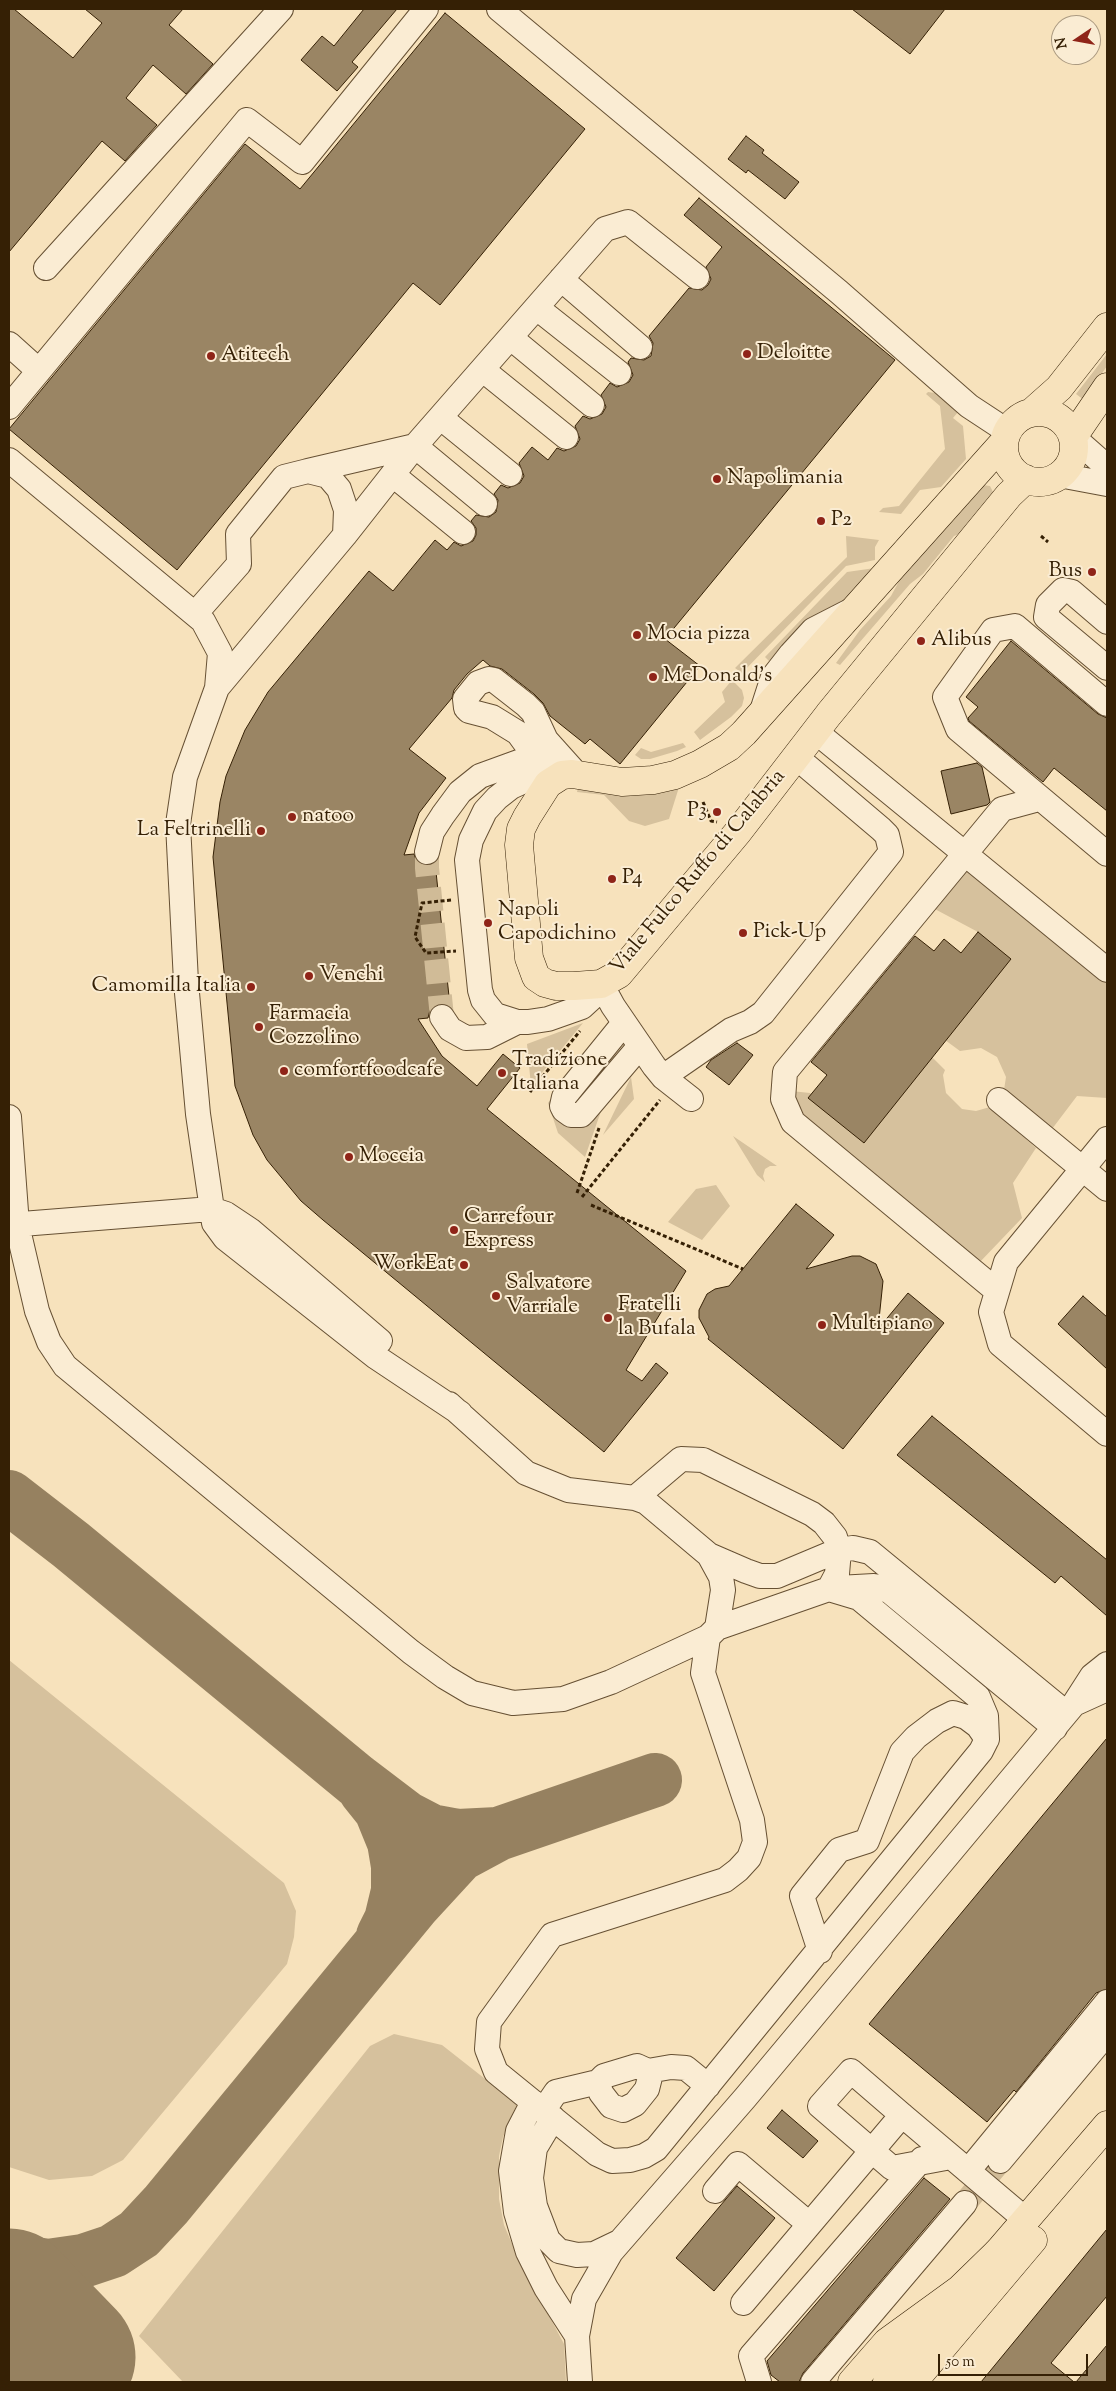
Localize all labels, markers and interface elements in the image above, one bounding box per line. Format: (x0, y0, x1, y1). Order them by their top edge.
north arrow (1051, 15, 1101, 65)
text: N (1051, 35, 1073, 50)
place label: Deloitte (757, 341, 830, 367)
place label: Atitech (221, 343, 290, 369)
marker: Deloitte (741, 348, 753, 360)
marker: Atitech (205, 350, 217, 362)
place label: Napolimania (727, 466, 843, 492)
marker: Napolimania (711, 473, 723, 485)
place label: P2 (831, 508, 852, 534)
marker: P2 (815, 515, 827, 527)
place label: Bus (1048, 559, 1082, 585)
marker: Bus (1086, 566, 1098, 578)
place label: Mocia pizza (647, 622, 750, 648)
place label: Alibus (931, 628, 992, 654)
marker: Mocia pizza (631, 629, 643, 641)
marker: Alibus (915, 635, 927, 647)
place label: McDonald's (663, 664, 772, 690)
marker: McDonald's (647, 671, 659, 683)
street label: Viale Fulco Ruffo di Calabria (606, 765, 792, 981)
place label: P3 (687, 799, 707, 825)
place label: natoo (302, 804, 354, 830)
marker: P3 (711, 806, 723, 818)
marker: natoo (286, 811, 298, 823)
place label: La Feltrinelli (137, 818, 251, 844)
marker: La Feltrinelli (255, 825, 267, 837)
place label: P4 (622, 866, 642, 892)
marker: P4 (606, 873, 618, 885)
place label: Napoli Capodichino (498, 898, 616, 948)
marker: Napoli Capodichino (482, 917, 494, 929)
place label: Pick-Up (753, 920, 826, 946)
marker: Pick-Up (737, 927, 749, 939)
place label: Venchi (319, 963, 384, 989)
marker: Venchi (303, 970, 315, 982)
place label: Camomilla Italia (92, 974, 241, 1000)
marker: Camomilla Italia (245, 981, 257, 993)
place label: Farmacia Cozzolino (269, 1002, 360, 1052)
marker: Farmacia Cozzolino (253, 1021, 265, 1033)
place label: Tradizione Italiana (512, 1048, 607, 1098)
place label: comfortfoodcafe (294, 1058, 443, 1084)
marker: comfortfoodcafe (278, 1065, 290, 1077)
marker: Tradizione Italiana (496, 1067, 508, 1079)
place label: Moccia (359, 1144, 424, 1170)
marker: Moccia (343, 1151, 355, 1163)
place label: Carrefour Express (464, 1205, 554, 1255)
marker: Carrefour Express (448, 1224, 460, 1236)
place label: WorkEat (373, 1252, 454, 1278)
marker: WorkEat (458, 1259, 470, 1271)
place label: Salvatore Varriale (506, 1271, 591, 1321)
marker: Salvatore Varriale (490, 1290, 502, 1302)
place label: Fratelli la Bufala (618, 1293, 696, 1343)
marker: Fratelli la Bufala (602, 1312, 614, 1324)
place label: Multipiano (832, 1312, 933, 1338)
marker: Multipiano (816, 1319, 828, 1331)
scale bar (941, 2344, 1091, 2376)
text: 50 m (946, 2352, 975, 2373)

